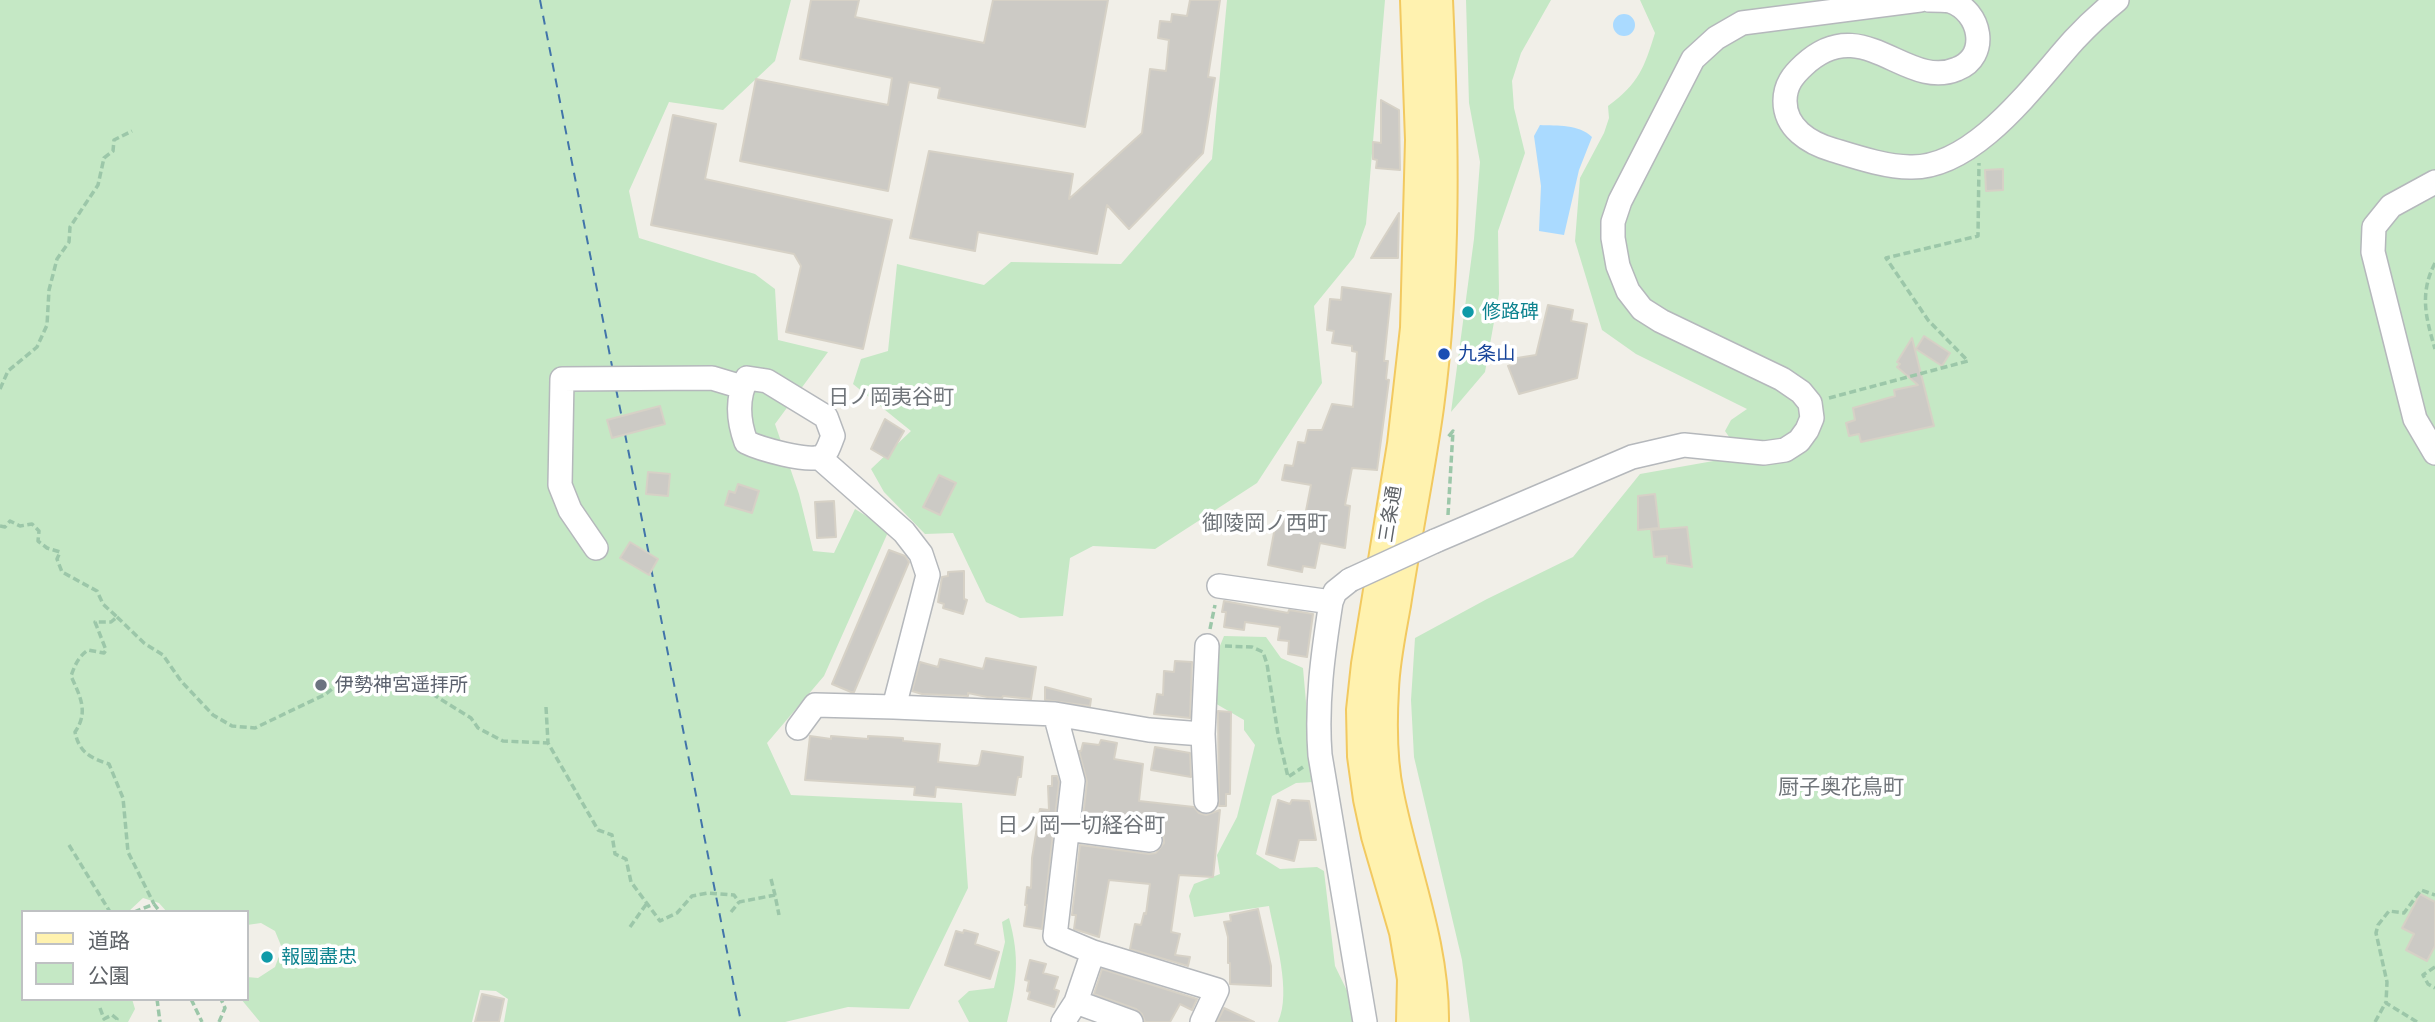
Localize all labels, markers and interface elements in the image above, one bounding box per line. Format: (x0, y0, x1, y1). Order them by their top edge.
place label: 修路碑 (1482, 301, 1539, 323)
marker: 修路碑 (1460, 304, 1476, 320)
place label: 九条山 (1458, 343, 1515, 365)
marker: 九条山 (1436, 346, 1452, 362)
district label: 日ノ岡夷谷町 (828, 384, 954, 410)
street label: 三条通 (1374, 484, 1406, 544)
district label: 御陵岡ノ西町 (1202, 510, 1328, 536)
place label: 伊勢神宮遥拝所 (335, 674, 468, 696)
marker: 伊勢神宮遥拝所 (313, 677, 329, 693)
district label: 厨子奥花鳥町 (1778, 774, 1904, 800)
district label: 日ノ岡一切経谷町 (997, 812, 1165, 838)
legend (21, 910, 248, 1001)
text: 道路 (88, 927, 130, 952)
place label: 報國盡忠 (281, 946, 357, 968)
marker: 報國盡忠 (259, 949, 275, 965)
text: 公園 (88, 962, 130, 987)

